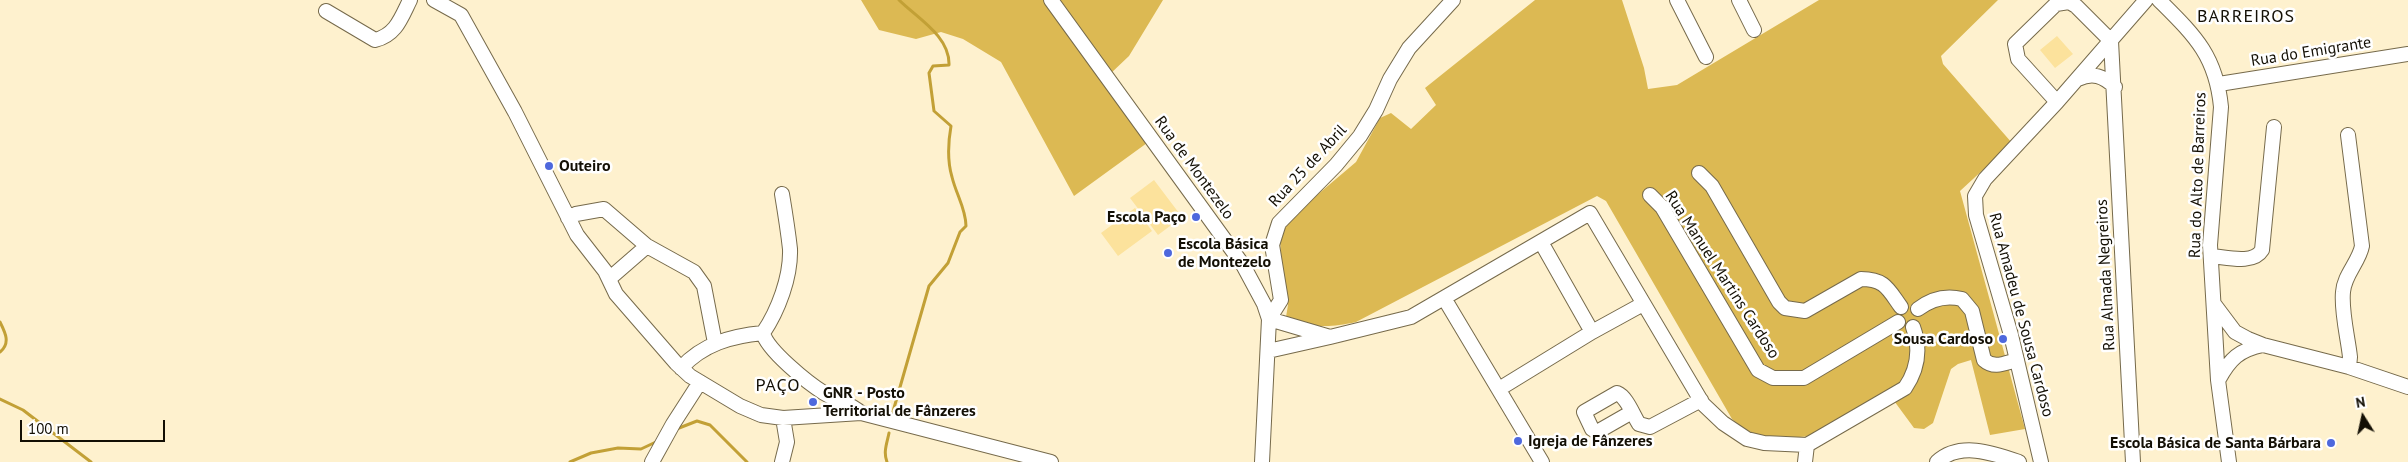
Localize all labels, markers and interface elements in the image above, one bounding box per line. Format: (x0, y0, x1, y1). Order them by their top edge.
district label: BARREIROS (2196, 6, 2296, 28)
street label: Rua do Emigrante (2249, 33, 2373, 71)
street label: Rua do Alto de Barreiros (2186, 92, 2210, 258)
street label: Rua de Montezelo (1150, 113, 1238, 223)
street label: Rua 25 de Abril (1265, 121, 1351, 211)
place label: Outeiro (559, 156, 610, 176)
marker: Outeiro (543, 160, 555, 172)
street label: Rua Manuel Martins Cardoso (1661, 188, 1783, 362)
street label: Rua Almada Negreiros (2092, 199, 2120, 351)
place label: Escola Paço (1107, 207, 1186, 227)
marker: Escola Paço (1190, 211, 1202, 223)
street label: Rua Amadeu de Sousa Cardoso (1984, 211, 2058, 419)
place label: Escola Básica de Montezelo (1178, 234, 1271, 272)
marker: Escola Básica de Montezelo (1162, 247, 1174, 259)
place label: Sousa Cardoso (1894, 329, 1993, 349)
marker: Sousa Cardoso (1997, 333, 2009, 345)
district label: PAÇO (755, 375, 801, 397)
place label: GNR - Posto Territorial de Fânzeres (823, 383, 976, 421)
north arrow (2338, 392, 2388, 442)
text: N (2354, 393, 2366, 412)
marker: GNR - Posto Territorial de Fânzeres (807, 396, 819, 408)
scale bar (22, 410, 168, 442)
text: 100 m (28, 419, 69, 438)
place label: Igreja de Fânzeres (1528, 431, 1653, 451)
place label: Escola Básica de Santa Bárbara (2110, 433, 2321, 453)
marker: Igreja de Fânzeres (1512, 435, 1524, 447)
marker: Escola Básica de Santa Bárbara (2325, 437, 2337, 449)

